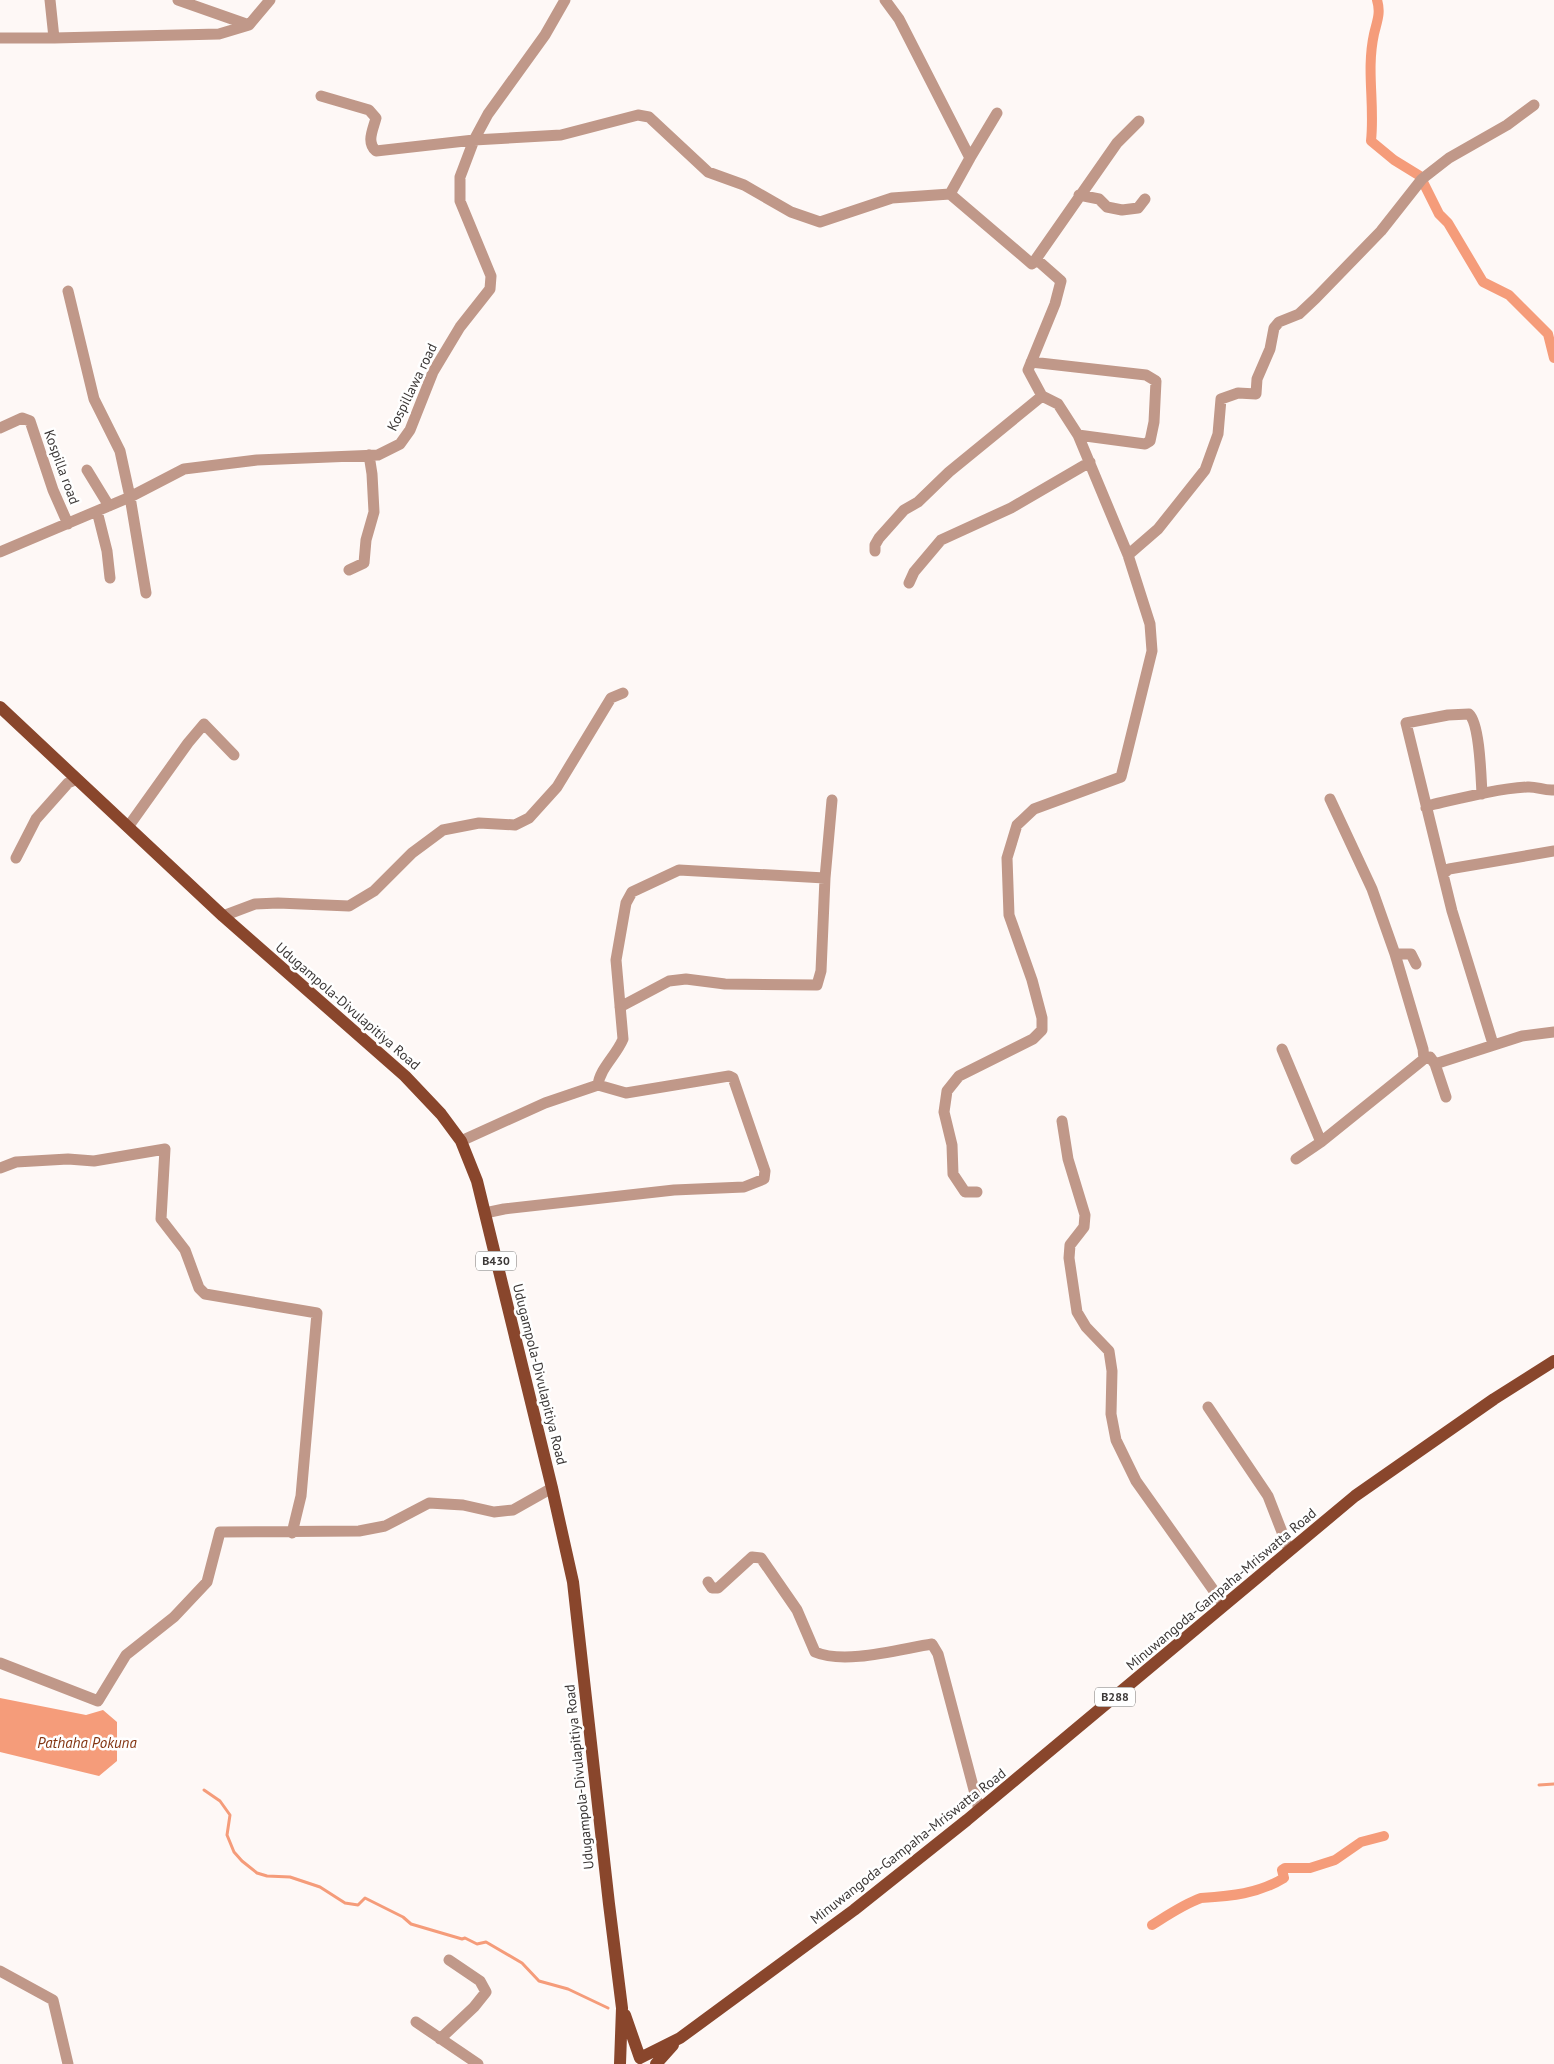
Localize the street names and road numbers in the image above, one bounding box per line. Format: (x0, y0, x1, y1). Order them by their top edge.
street label: Kospillawa road (383, 340, 441, 434)
street label: Kospilla road (40, 427, 84, 507)
street label: Udugampola-Divulapitiya Road (272, 938, 424, 1074)
road number: B430 (476, 1252, 516, 1270)
street label: Udugampola-Divulapitiya Road (509, 1282, 571, 1466)
street label: Minuwangoda-Gampaha-Mriswatta Road (1122, 1504, 1320, 1674)
street label: Udugampola-Divulapitiya Road (560, 1684, 598, 1870)
road number: B288 (1095, 1688, 1135, 1706)
street label: Minuwangoda-Gampaha-Mriswatta Road (807, 1764, 1009, 1928)

